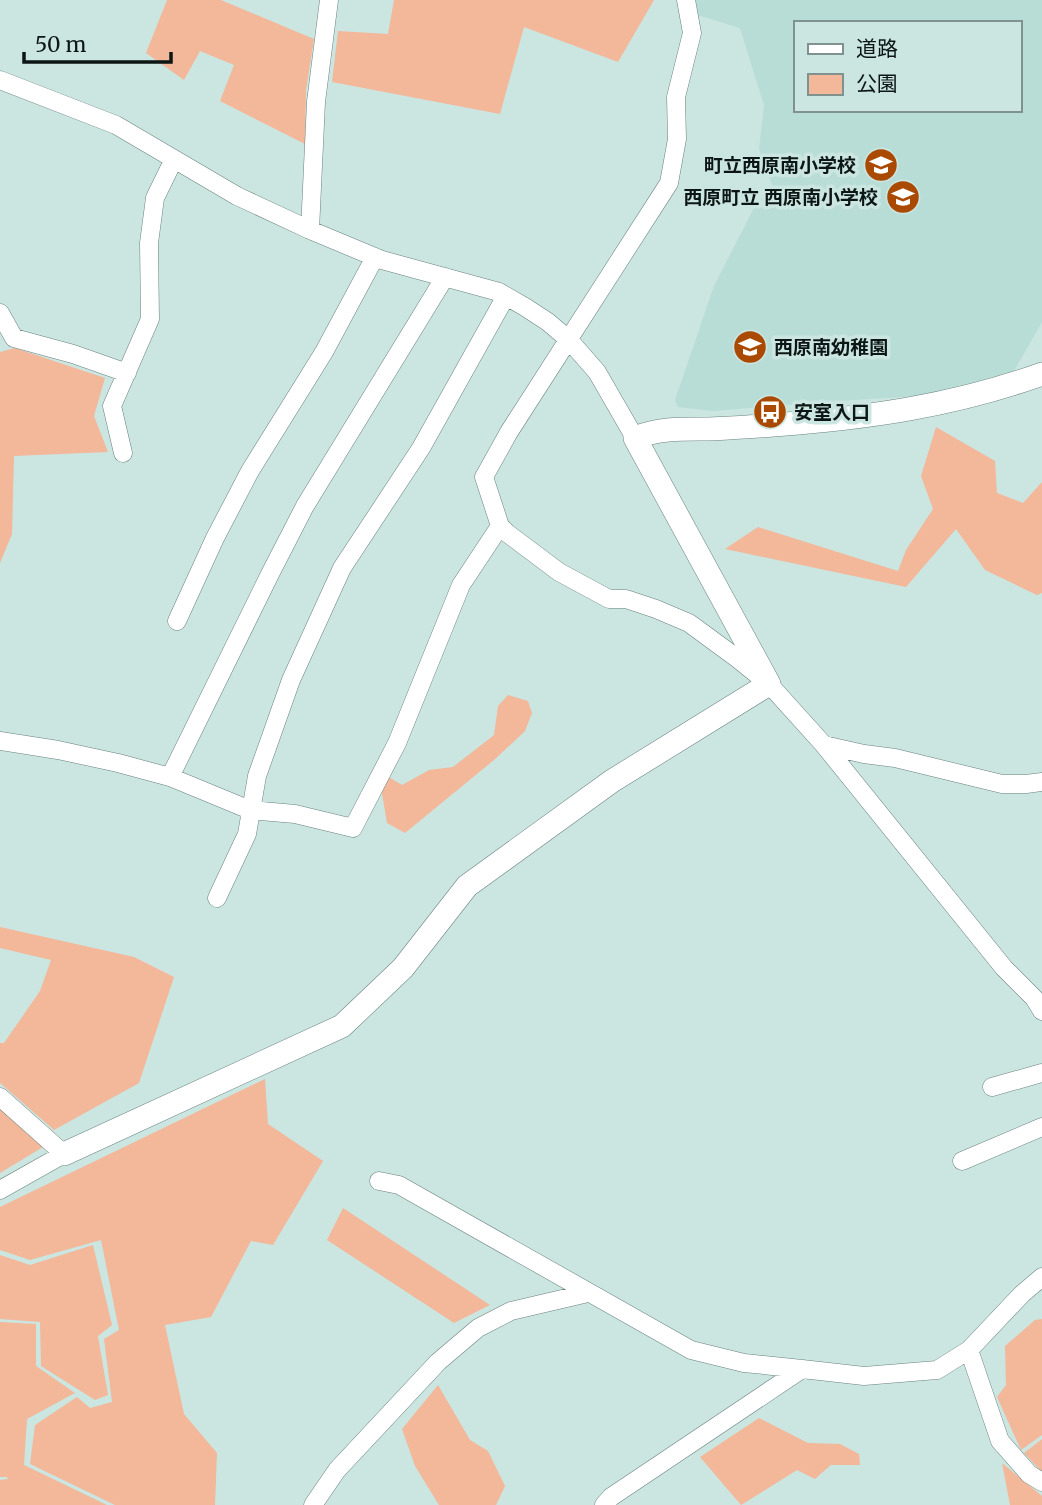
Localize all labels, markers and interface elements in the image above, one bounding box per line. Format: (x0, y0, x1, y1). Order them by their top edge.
scale bar (24, 21, 172, 65)
legend (794, 21, 1021, 112)
text: 50 m (35, 31, 86, 58)
text: 道路 (856, 35, 898, 62)
text: 公園 (856, 70, 898, 97)
school or university icon: 町立西原南小学校 (862, 146, 900, 184)
place label: 町立西原南小学校 (704, 153, 856, 177)
school or university icon: 西原町立 西原南小学校 (884, 178, 922, 216)
place label: 西原町立 西原南小学校 (683, 185, 878, 209)
school or university icon: 西原南幼稚園 (731, 328, 769, 366)
place label: 西原南幼稚園 (774, 335, 888, 359)
bus stop icon: 安室入口 (751, 393, 789, 431)
place label: 安室入口 (794, 400, 870, 424)

